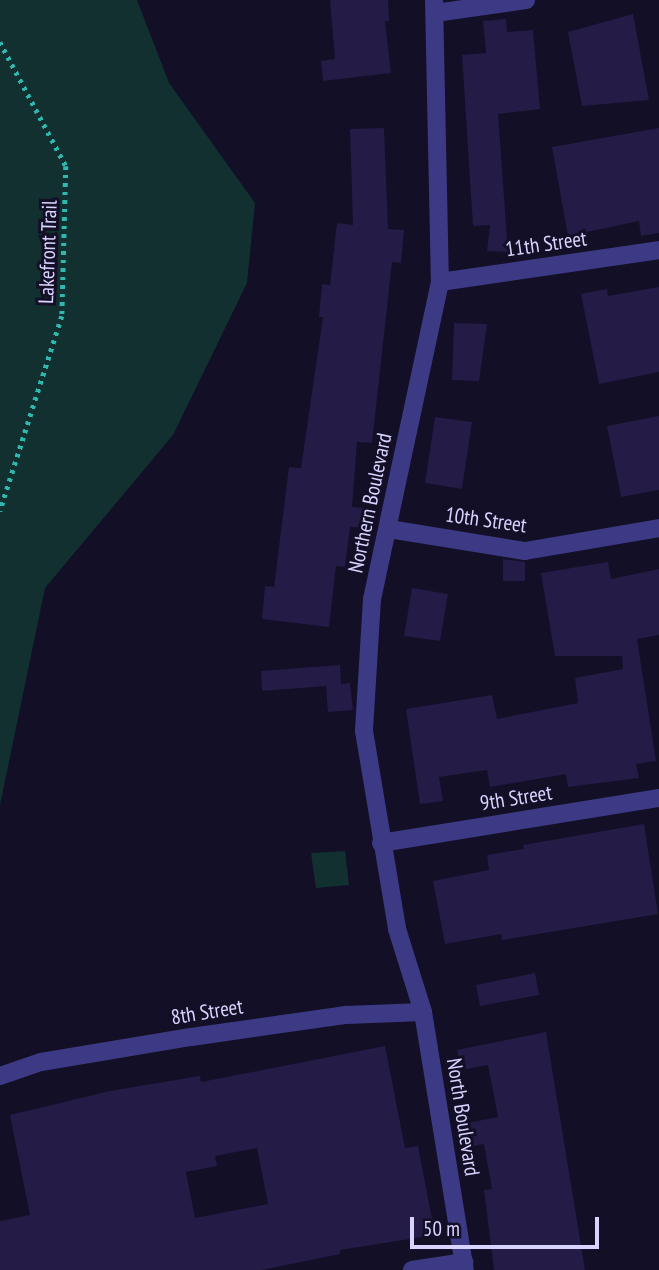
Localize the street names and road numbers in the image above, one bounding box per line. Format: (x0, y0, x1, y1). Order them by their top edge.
street label: Lakefront Trail (34, 199, 62, 305)
street label: 11th Street (504, 226, 588, 262)
street label: Northern Boulevard (343, 431, 397, 575)
street label: 10th Street (444, 502, 528, 538)
street label: 9th Street (478, 780, 554, 816)
street label: 8th Street (169, 994, 245, 1030)
street label: North Boulevard (441, 1056, 485, 1178)

